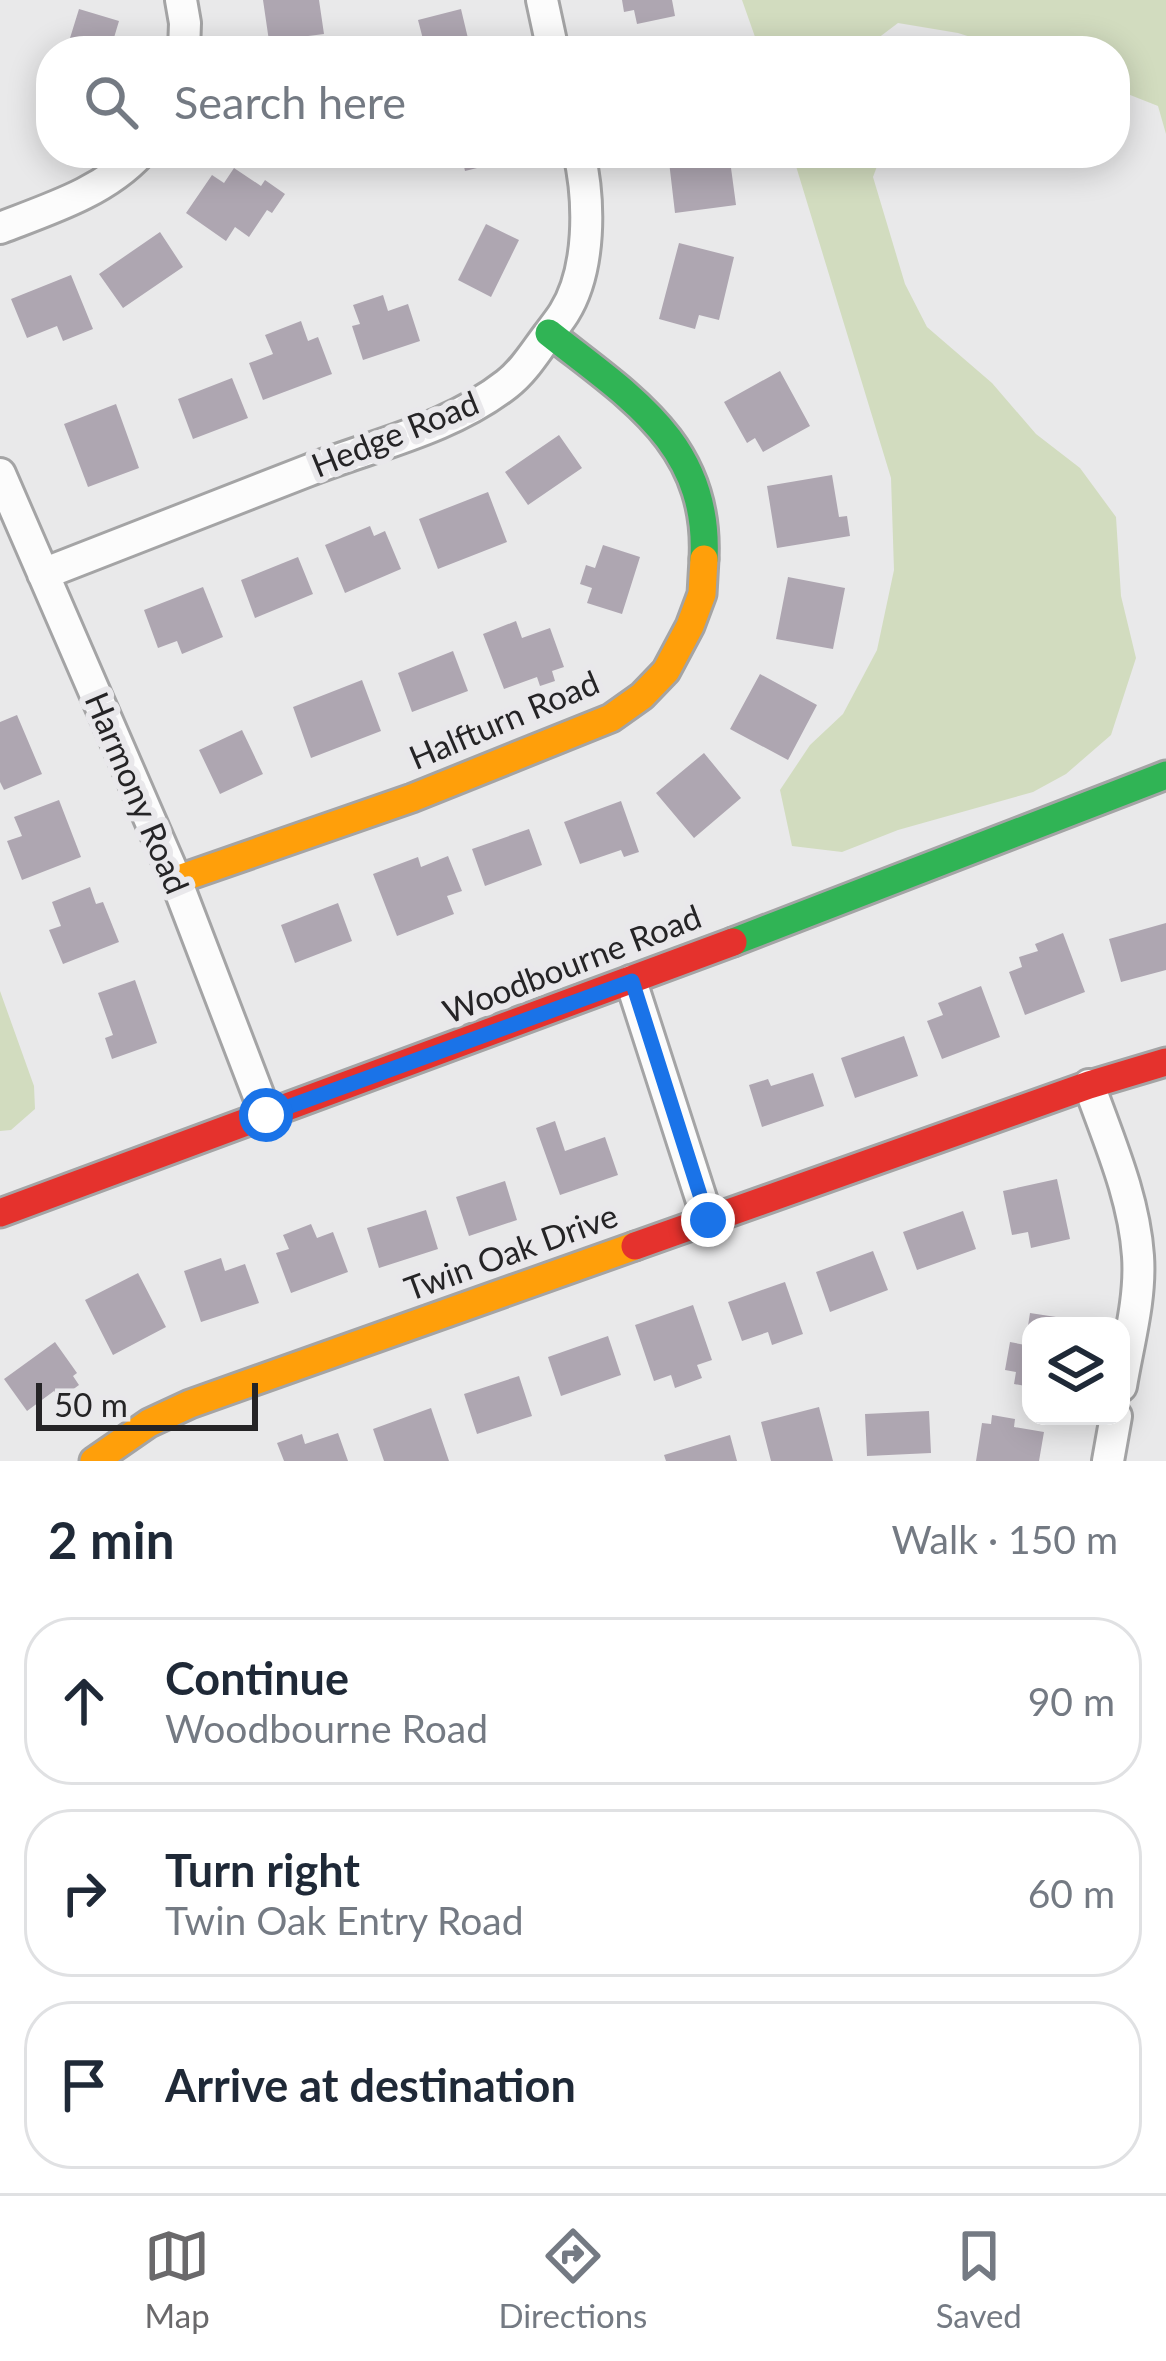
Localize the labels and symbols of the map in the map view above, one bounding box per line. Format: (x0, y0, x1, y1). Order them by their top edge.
street label: Hedge Road (305, 381, 484, 485)
street label: Halfturn Road (403, 661, 604, 777)
street label: Harmony Road (78, 686, 198, 899)
street label: Woodbourne Road (437, 895, 706, 1031)
route start (239, 1088, 293, 1142)
route end (681, 1193, 735, 1247)
street label: Twin Oak Drive (399, 1194, 623, 1308)
scale bar (36, 1377, 258, 1430)

